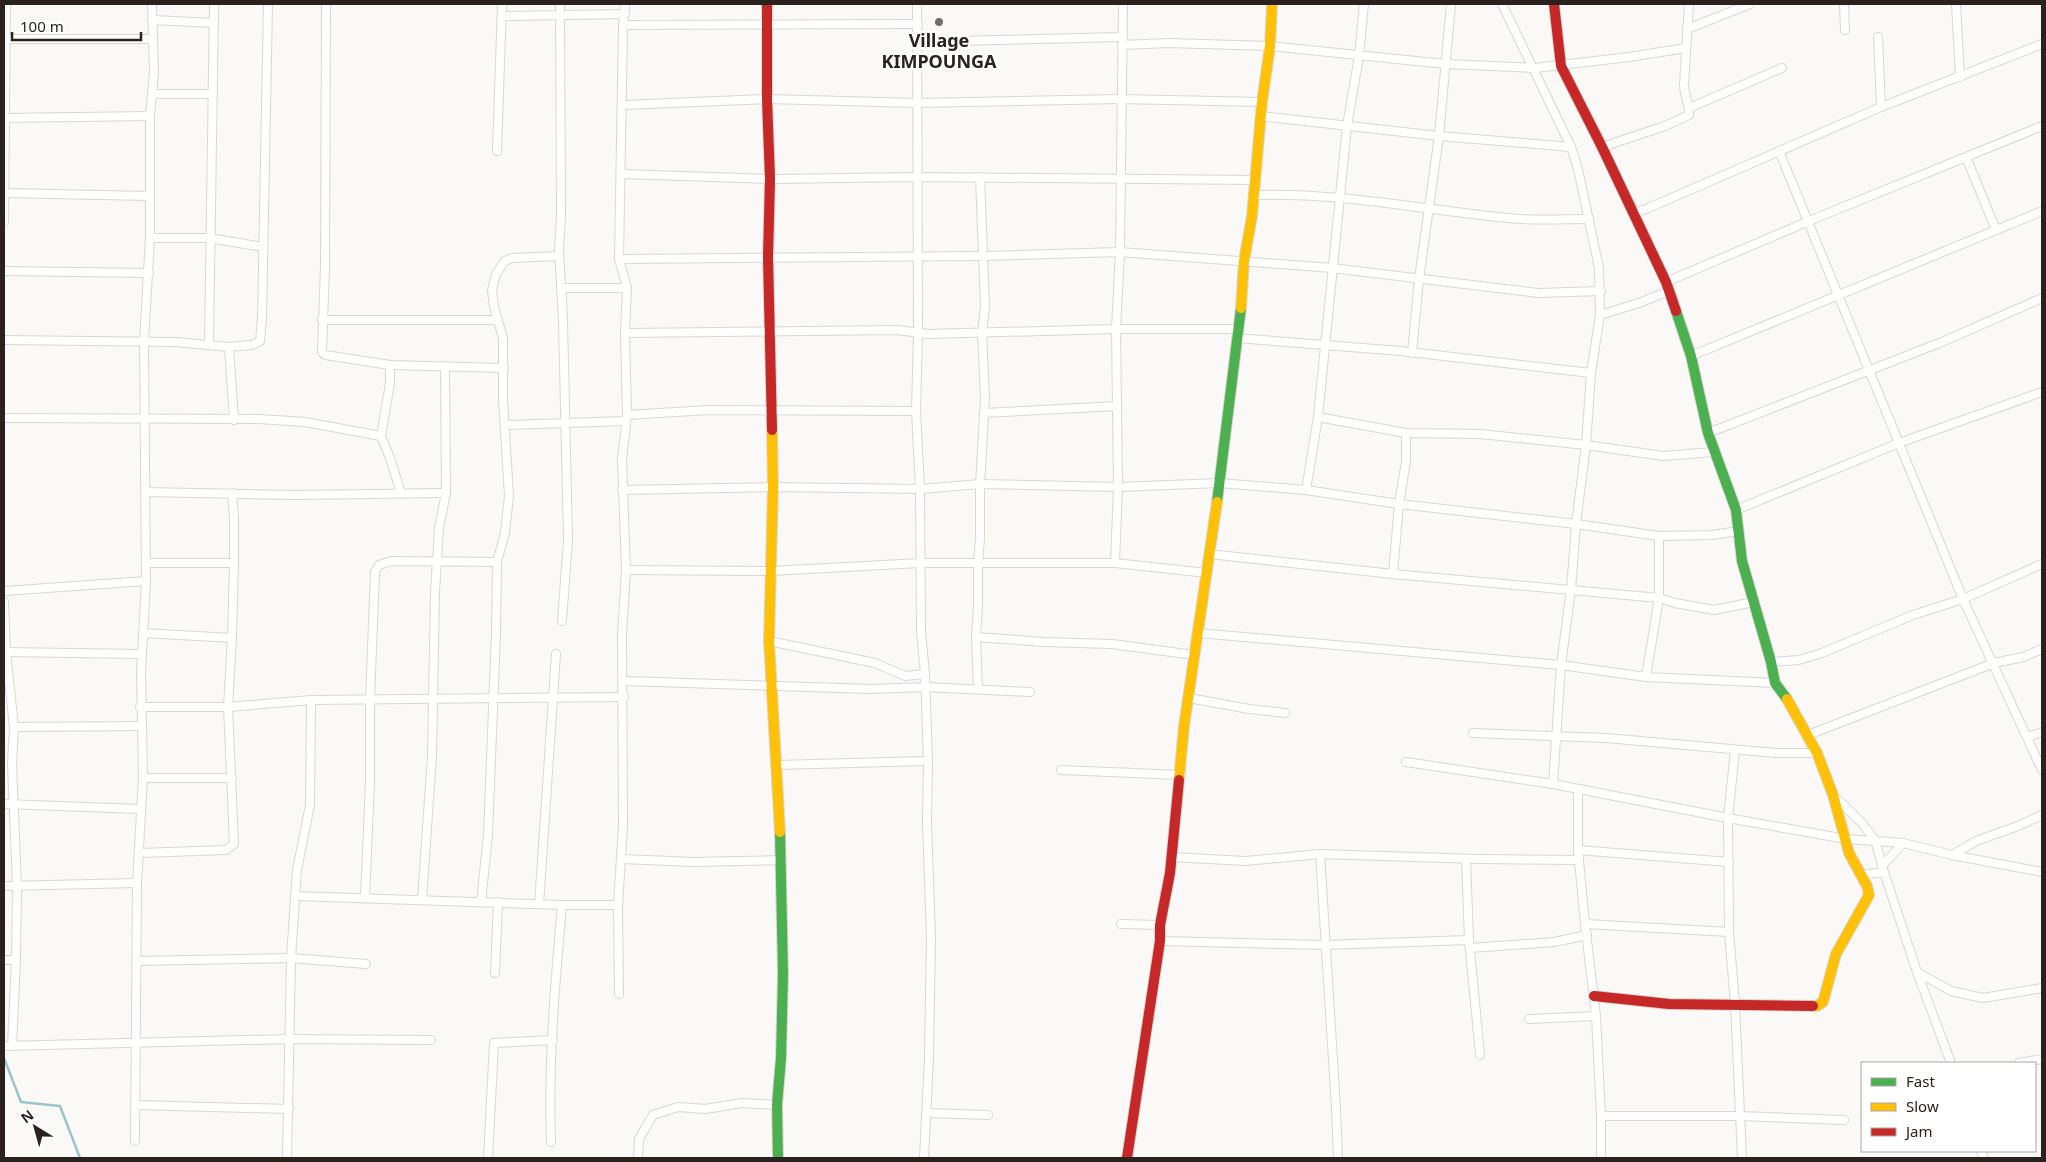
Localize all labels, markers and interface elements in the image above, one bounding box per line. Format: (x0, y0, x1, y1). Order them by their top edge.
scale bar (12, 10, 141, 42)
text: 100 m (20, 16, 64, 36)
marker: Village KIMPOUNGA (933, 16, 945, 28)
place label: Village KIMPOUNGA (881, 28, 997, 73)
legend (1861, 1062, 2036, 1152)
text: Fast (1906, 1071, 1935, 1091)
text: Slow (1906, 1096, 1939, 1116)
north arrow (10, 1102, 60, 1152)
text: N (17, 1105, 37, 1127)
text: Jam (1904, 1121, 1933, 1141)

